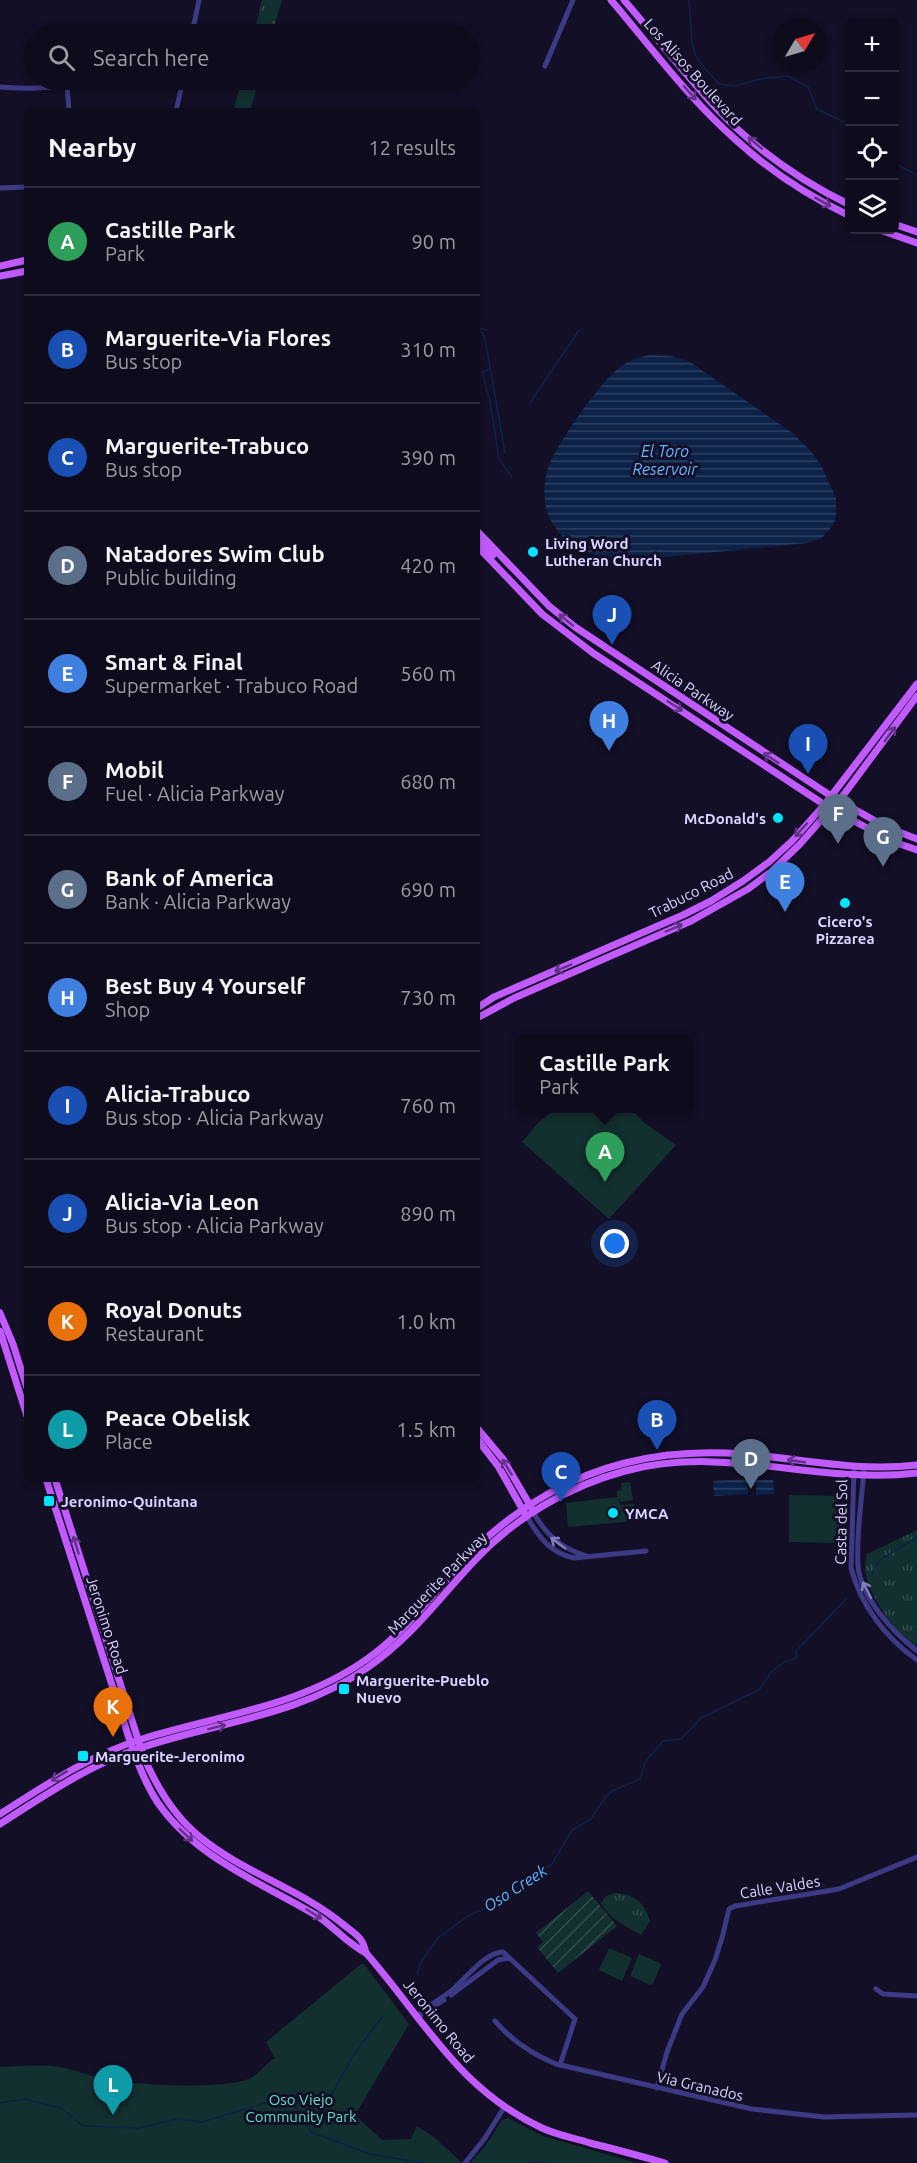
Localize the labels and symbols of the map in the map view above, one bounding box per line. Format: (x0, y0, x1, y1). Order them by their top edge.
street label: Los Alisos Boulevard (641, 15, 745, 129)
north arrow (773, 18, 827, 72)
one-way arrow (683, 85, 697, 100)
one-way arrow (748, 136, 763, 150)
one-way arrow (813, 197, 831, 208)
water label: El Toro Reservoir (633, 442, 698, 478)
place label: Living Word Lutheran Church (545, 535, 662, 569)
marker: Living Word Lutheran Church (526, 545, 540, 559)
pin: J (592, 596, 632, 645)
one-way arrow (559, 613, 575, 626)
street label: Alicia Parkway (649, 656, 737, 724)
one-way arrow (666, 701, 683, 713)
pin: H (590, 702, 628, 751)
pin: I (788, 724, 828, 774)
one-way arrow (883, 727, 896, 743)
one-way arrow (763, 751, 780, 763)
pin: F (818, 794, 858, 844)
place label: McDonald's (684, 810, 766, 827)
marker: McDonald's (771, 811, 785, 825)
pin: G (864, 818, 902, 867)
one-way arrow (794, 823, 808, 838)
pin: E (766, 862, 804, 912)
street label: Trabuco Road (646, 864, 736, 922)
marker: Cicero's Pizzarea (838, 896, 852, 910)
place label: Cicero's Pizzarea (815, 913, 875, 947)
one-way arrow (664, 922, 682, 934)
one-way arrow (555, 963, 573, 974)
pin: A (586, 1132, 624, 1182)
your location (600, 1229, 629, 1258)
pin: B (638, 1400, 676, 1450)
pin: D (732, 1440, 771, 1489)
pin: C (542, 1452, 580, 1502)
one-way arrow (786, 1455, 806, 1466)
one-way arrow (501, 1459, 513, 1476)
street label: Casta del Sol (832, 1479, 850, 1565)
place label: Jeronimo-Quintana (61, 1493, 198, 1510)
marker: Jeronimo-Quintana (42, 1494, 56, 1508)
place label: YMCA (625, 1505, 669, 1522)
marker: YMCA (606, 1506, 620, 1520)
street label: Marguerite Parkway (384, 1528, 490, 1638)
one-way arrow (70, 1536, 81, 1555)
one-way arrow (551, 1537, 567, 1549)
street label: Jeronimo Road (83, 1574, 131, 1676)
one-way arrow (861, 1582, 872, 1600)
place label: Marguerite-Pueblo Nuevo (356, 1672, 489, 1706)
marker: Marguerite-Pueblo Nuevo (337, 1682, 351, 1696)
pin: K (94, 1688, 132, 1737)
one-way arrow (207, 1721, 226, 1733)
place label: Marguerite-Jeronimo (95, 1748, 245, 1765)
marker: Marguerite-Jeronimo (76, 1749, 90, 1763)
one-way arrow (51, 1771, 68, 1783)
one-way arrow (178, 1827, 193, 1842)
water label: Oso Creek (480, 1861, 551, 1915)
street label: Calle Valdes (739, 1872, 821, 1902)
one-way arrow (305, 1909, 322, 1921)
street label: Jeronimo Road (400, 1976, 478, 2066)
pin: L (94, 2066, 132, 2115)
street label: Via Granados (655, 2068, 745, 2104)
park label: Oso Viejo Community Park (245, 2091, 357, 2125)

